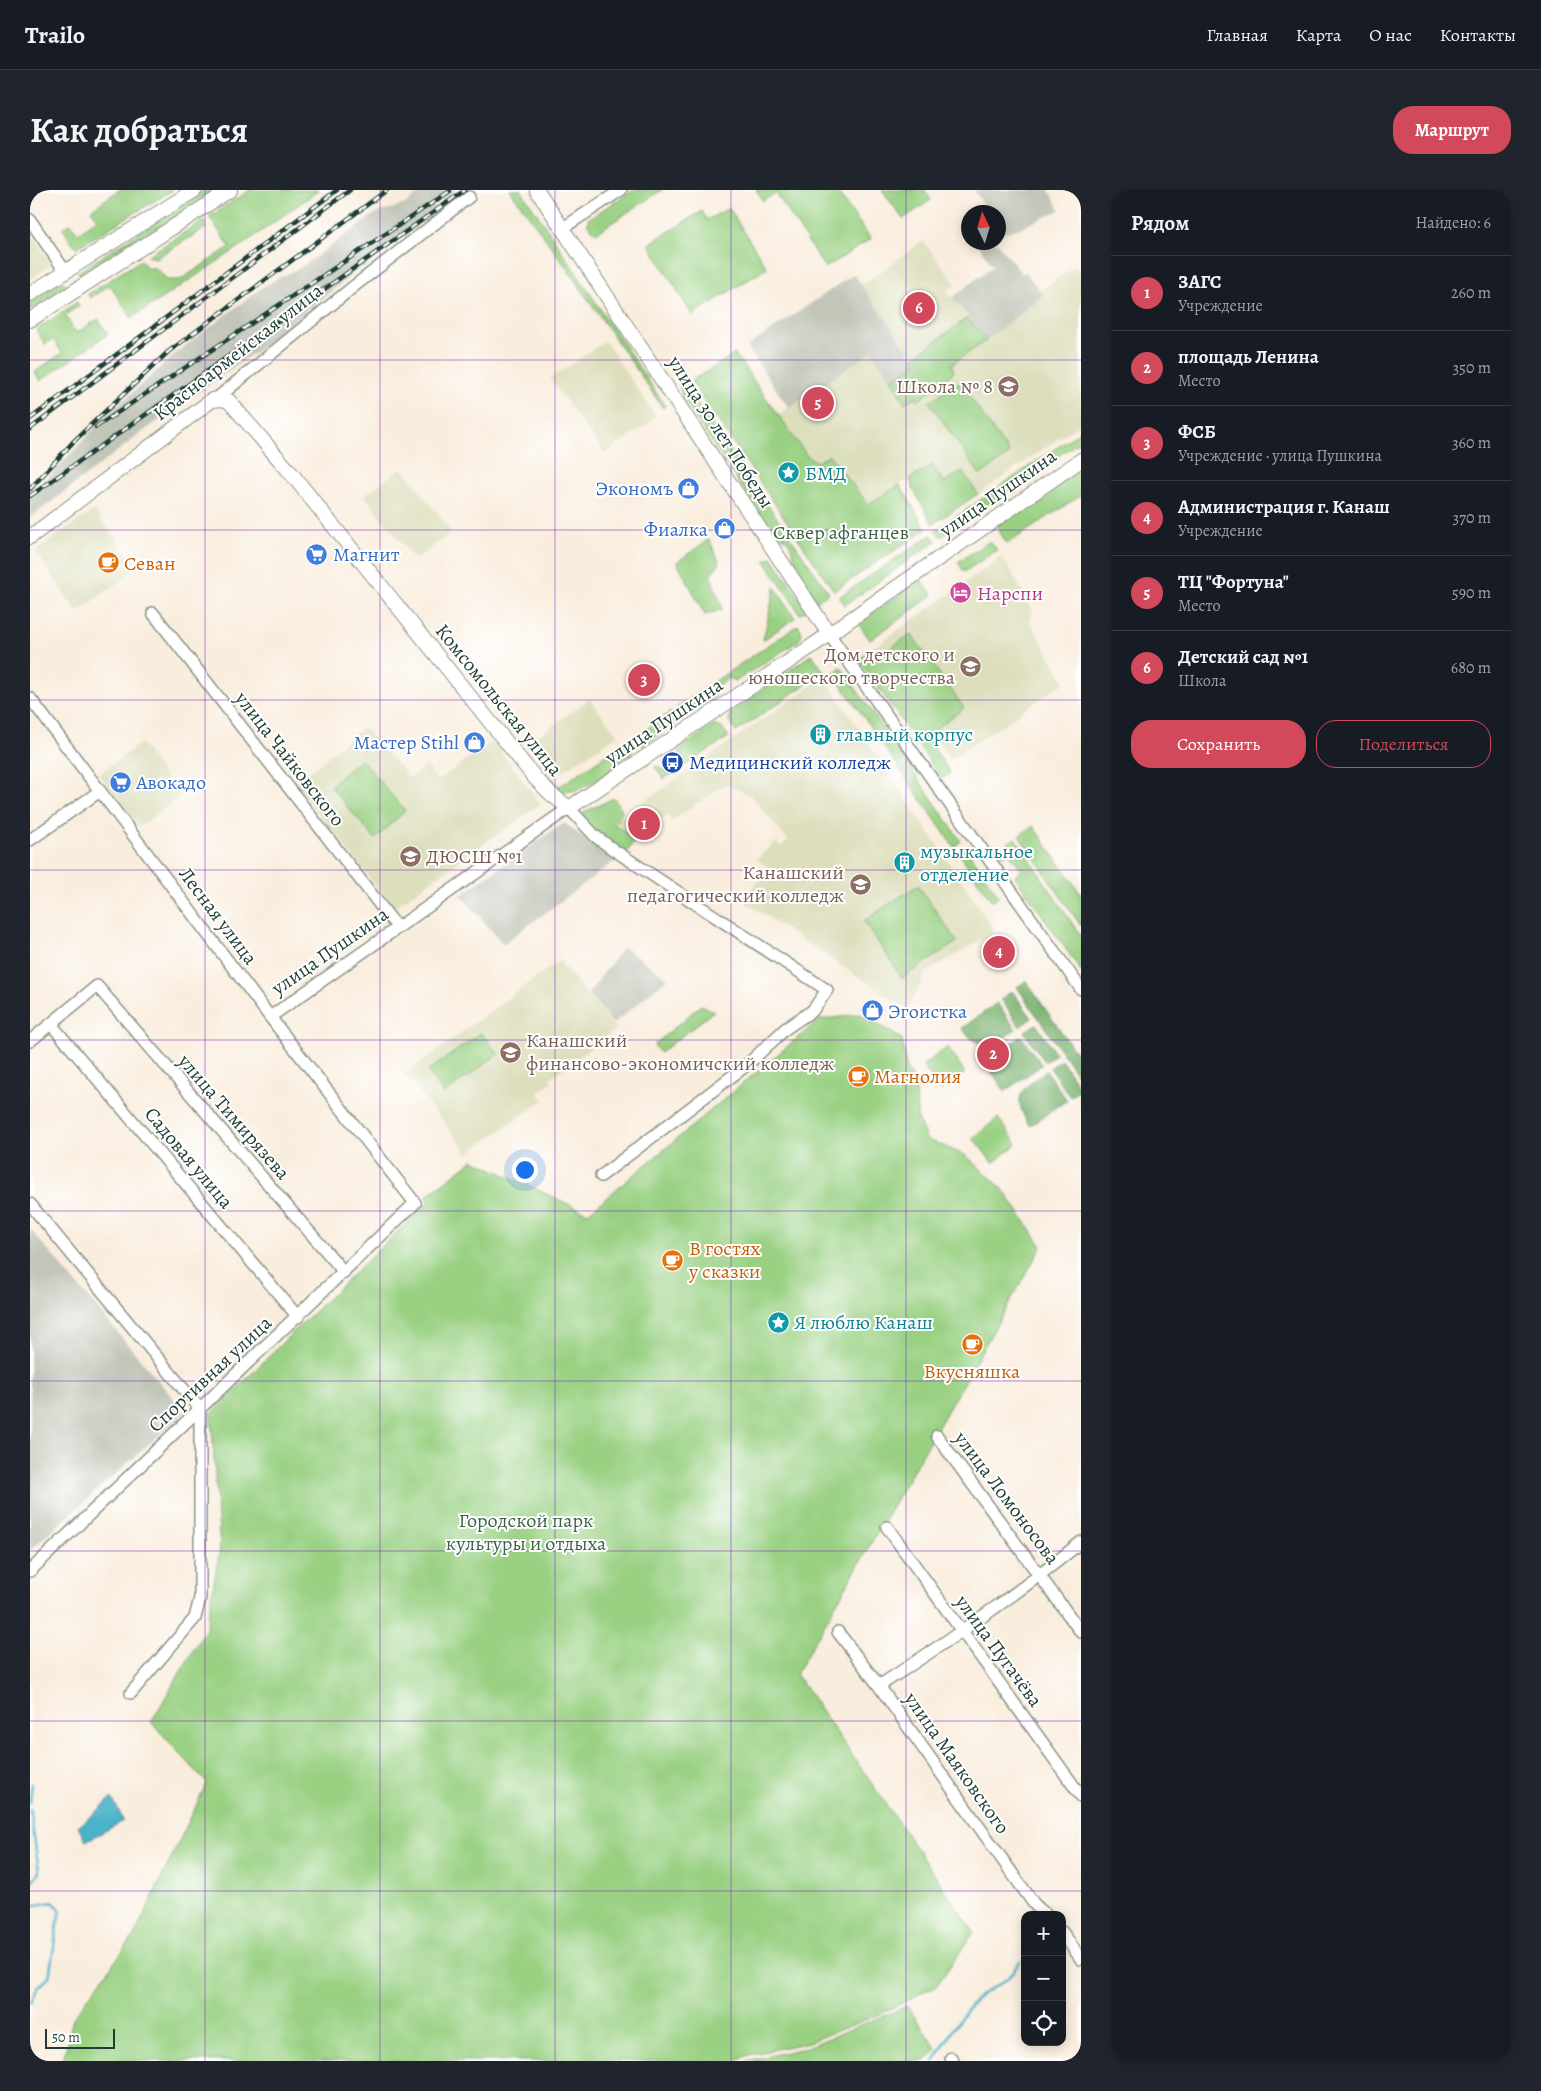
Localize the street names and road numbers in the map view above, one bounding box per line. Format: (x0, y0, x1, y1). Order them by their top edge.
street label: Красноармейская улица (147, 277, 329, 427)
street label: улица 30 лет Победы (661, 350, 780, 513)
street label: улица Пушкина (933, 442, 1062, 544)
street label: Комсомольская улица (429, 618, 569, 783)
street label: улица Пушкина (599, 671, 729, 771)
street label: улица Чайковского (228, 685, 351, 832)
street label: Лесная улица (172, 862, 264, 971)
street label: улица Пушкина (265, 900, 394, 1002)
street label: улица Тимирязева (171, 1048, 297, 1186)
street label: Садовая улица (138, 1101, 240, 1215)
street label: Спортивная улица (142, 1309, 278, 1438)
street label: улица Ломоносова (947, 1425, 1066, 1571)
street label: улица Пугачёва (948, 1589, 1049, 1713)
street label: улица Маяковского (897, 1686, 1016, 1839)

